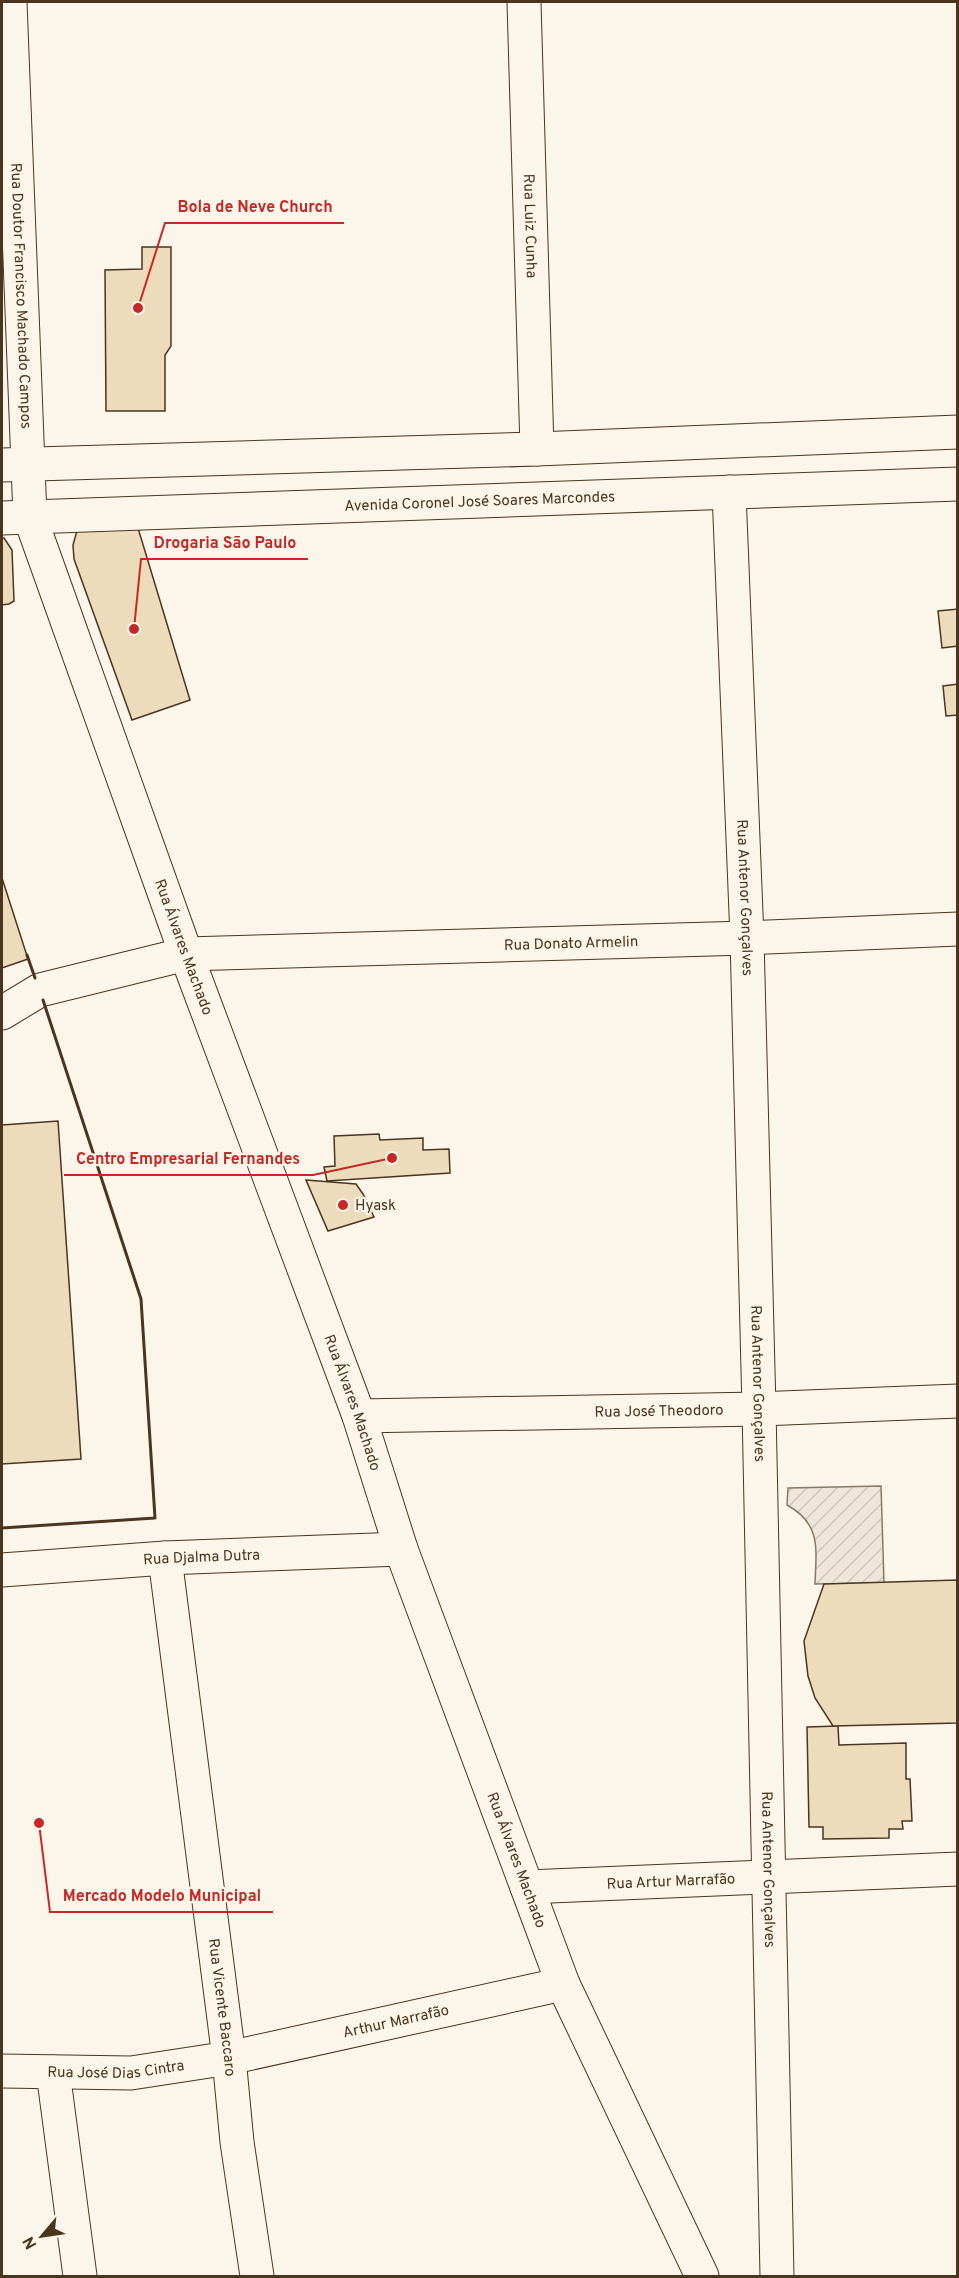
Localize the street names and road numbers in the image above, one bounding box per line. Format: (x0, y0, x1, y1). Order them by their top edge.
street label: Rua Doutor Francisco Machado Campos (5, 162, 35, 429)
street label: Rua Luiz Cunha (518, 173, 540, 279)
street label: Avenida Coronel José Soares Marcondes (344, 488, 615, 517)
street label: Rua Antenor Gonçalves (731, 819, 756, 976)
street label: Rua Álvares Machado (149, 877, 216, 1018)
street label: Rua Donato Armelin (504, 933, 639, 956)
street label: Rua Antenor Gonçalves (745, 1305, 768, 1462)
street label: Rua Álvares Machado (318, 1332, 384, 1474)
street label: Rua José Theodoro (594, 1402, 724, 1423)
street label: Rua Djalma Dutra (143, 1546, 260, 1571)
street label: Rua Álvares Machado (481, 1790, 549, 1931)
street label: Rua Antenor Gonçalves (756, 1791, 778, 1948)
street label: Rua Artur Marrafão (606, 1870, 736, 1895)
street label: Rua Vicente Baccaro (203, 1937, 239, 2077)
street label: Arthur Marrafão (341, 2002, 451, 2043)
street label: Rua José Dias Cintra (47, 2057, 186, 2084)

